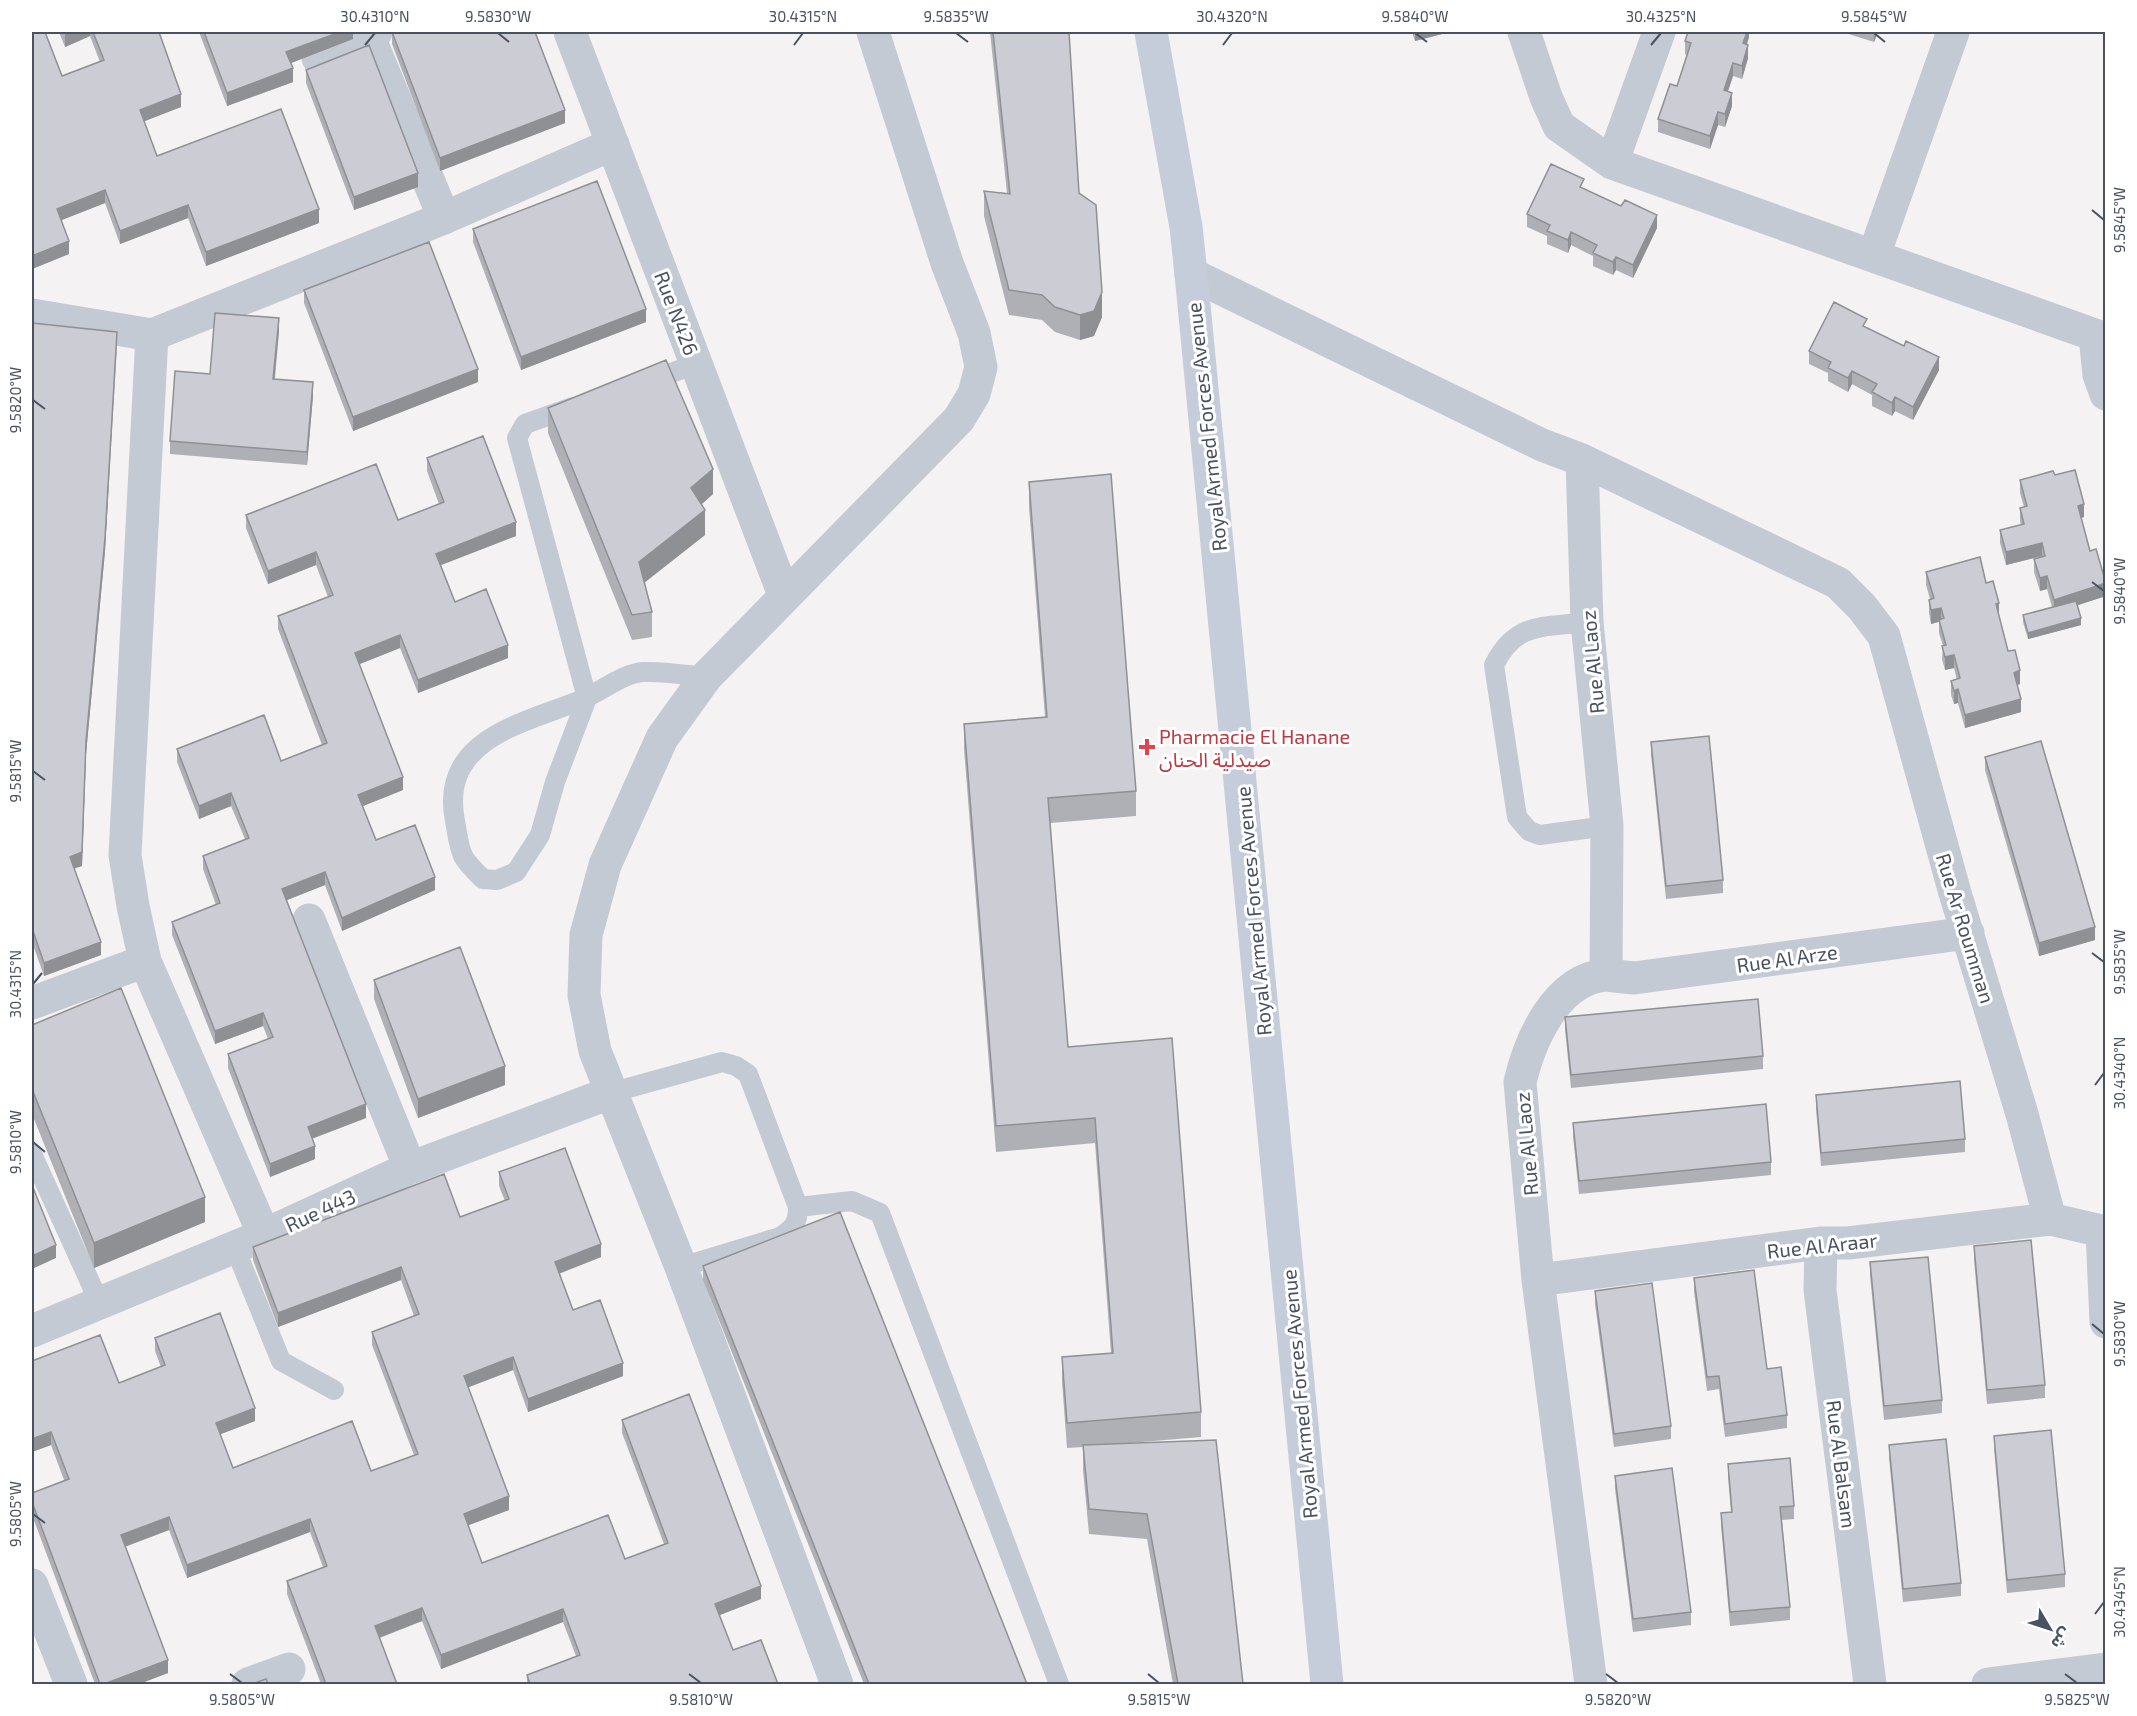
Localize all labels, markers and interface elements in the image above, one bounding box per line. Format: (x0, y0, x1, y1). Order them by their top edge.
text: 30.4310°N (340, 7, 410, 25)
text: 9.5830°W (465, 7, 531, 25)
text: 30.4315°N (769, 7, 837, 25)
text: 9.5835°W (923, 7, 989, 25)
text: 30.4320°N (1196, 7, 1268, 25)
text: 9.5840°W (1381, 7, 1449, 25)
text: 30.4325°N (1626, 7, 1696, 25)
text: 9.5845°W (1841, 7, 1907, 25)
text: 9.5845°W (2110, 187, 2128, 253)
street label: Rue N426 (650, 268, 704, 358)
street label: Royal Armed Forces Avenue (1181, 301, 1231, 553)
text: 9.5820°W (6, 367, 24, 433)
text: 9.5840°W (2110, 557, 2128, 625)
street label: Rue Al Laoz (1576, 609, 1608, 715)
place label: Pharmacie El Hanane صيدلية الحنان (1159, 724, 1350, 772)
text: 9.5815°W (6, 740, 24, 802)
marker: Pharmacie El Hanane صيدلية الحنان (1140, 740, 1154, 754)
street label: Royal Armed Forces Avenue (1230, 785, 1276, 1037)
street label: Rue Ar Roumman (1932, 850, 2000, 1006)
text: 9.5835°W (2110, 929, 2128, 995)
street label: Rue Al Arze (1735, 939, 1839, 977)
text: 30.4315°N (6, 950, 24, 1018)
text: 30.4340°N (2110, 1037, 2128, 1109)
street label: Rue Al Laoz (1510, 1091, 1542, 1197)
text: 9.5810°W (6, 1110, 24, 1174)
street label: Rue 443 (281, 1183, 359, 1237)
street label: Rue Al Araar (1766, 1227, 1878, 1263)
street label: Royal Armed Forces Avenue (1276, 1268, 1322, 1520)
text: 9.5830°W (2110, 1301, 2128, 1367)
street label: Rue Al Balsam (1822, 1399, 1862, 1529)
text: 9.5805°W (6, 1481, 24, 1547)
text: 30.4345°N (2110, 1566, 2128, 1638)
north arrow (2020, 1599, 2080, 1659)
text: ش (2047, 1624, 2076, 1653)
text: 9.5805°W (209, 1690, 275, 1708)
text: 9.5810°W (669, 1690, 733, 1708)
text: 9.5815°W (1128, 1690, 1190, 1708)
text: 9.5820°W (1585, 1690, 1651, 1708)
text: 9.5825°W (2044, 1690, 2110, 1708)

